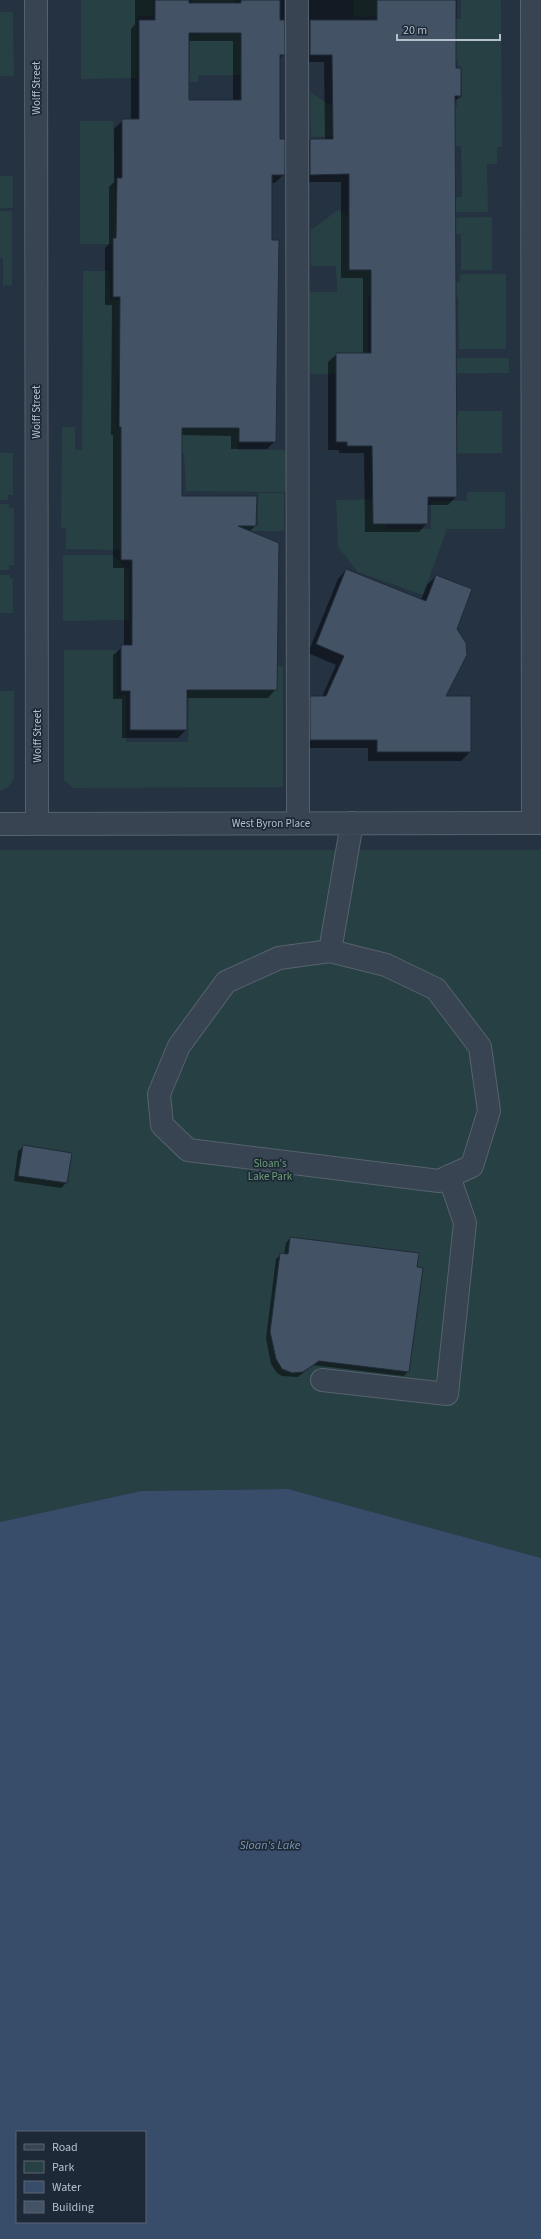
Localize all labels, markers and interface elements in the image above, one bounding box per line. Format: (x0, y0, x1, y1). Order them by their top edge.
scale bar (397, 16, 500, 42)
text: 20 m (403, 22, 427, 39)
street label: Wolff Street (29, 61, 44, 115)
street label: Wolff Street (29, 385, 44, 439)
street label: Wolff Street (30, 709, 45, 763)
street label: West Byron Place (232, 816, 311, 831)
park label: Sloan's Lake Park (248, 1156, 293, 1184)
water label: Sloan's Lake (240, 1837, 301, 1854)
legend (16, 2131, 146, 2223)
text: Road (52, 2139, 78, 2156)
text: Park (52, 2159, 74, 2176)
text: Water (52, 2179, 82, 2196)
text: Building (52, 2199, 94, 2216)

